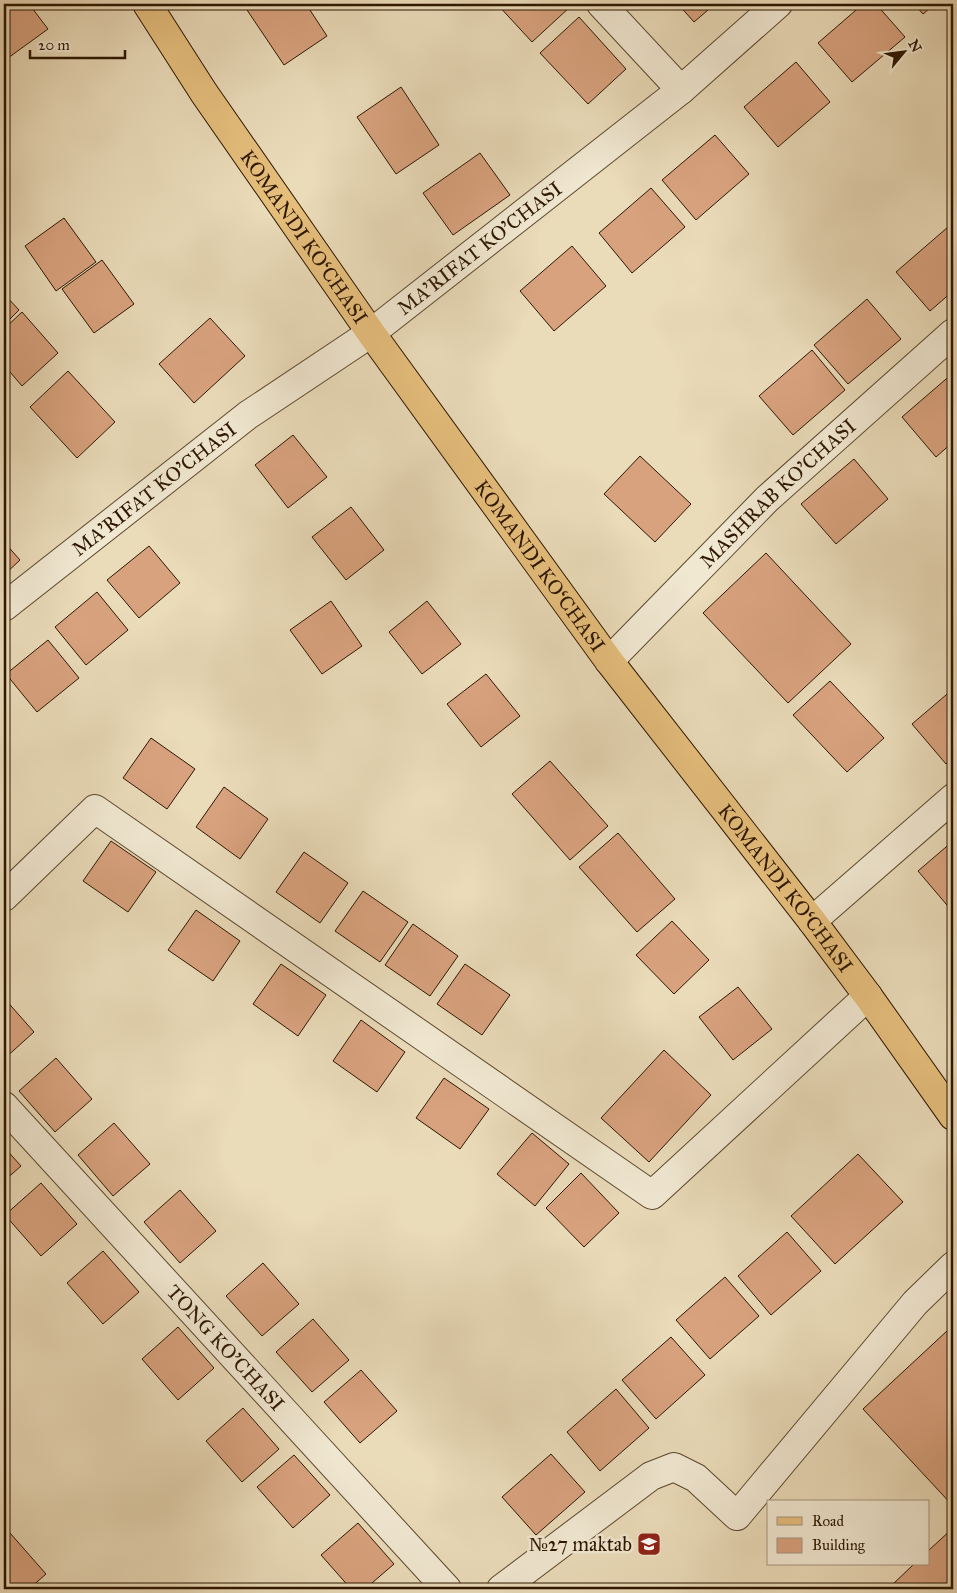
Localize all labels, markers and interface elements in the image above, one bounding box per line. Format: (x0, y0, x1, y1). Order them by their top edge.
scale bar (30, 28, 125, 60)
north arrow (880, 28, 930, 78)
text: 20 m (38, 36, 70, 54)
text: N (905, 37, 925, 55)
street label: KOMANDI KO‘CHASI (235, 145, 373, 328)
street label: MA'RIFAT KO'CHASI (392, 176, 566, 320)
street label: MASHRAB KO'CHASI (695, 414, 861, 573)
street label: MA'RIFAT KO'CHASI (67, 417, 241, 561)
street label: KOMANDI KO‘CHASI (470, 475, 610, 657)
street label: KOMANDI KO‘CHASI (713, 799, 858, 977)
street label: TONG KO'CHASI (162, 1280, 290, 1416)
legend (767, 1500, 930, 1566)
text: Road (812, 1512, 844, 1530)
school or university icon: №27 maktab (636, 1531, 662, 1557)
place label: №27 maktab (529, 1532, 632, 1556)
text: Building (812, 1536, 866, 1554)

